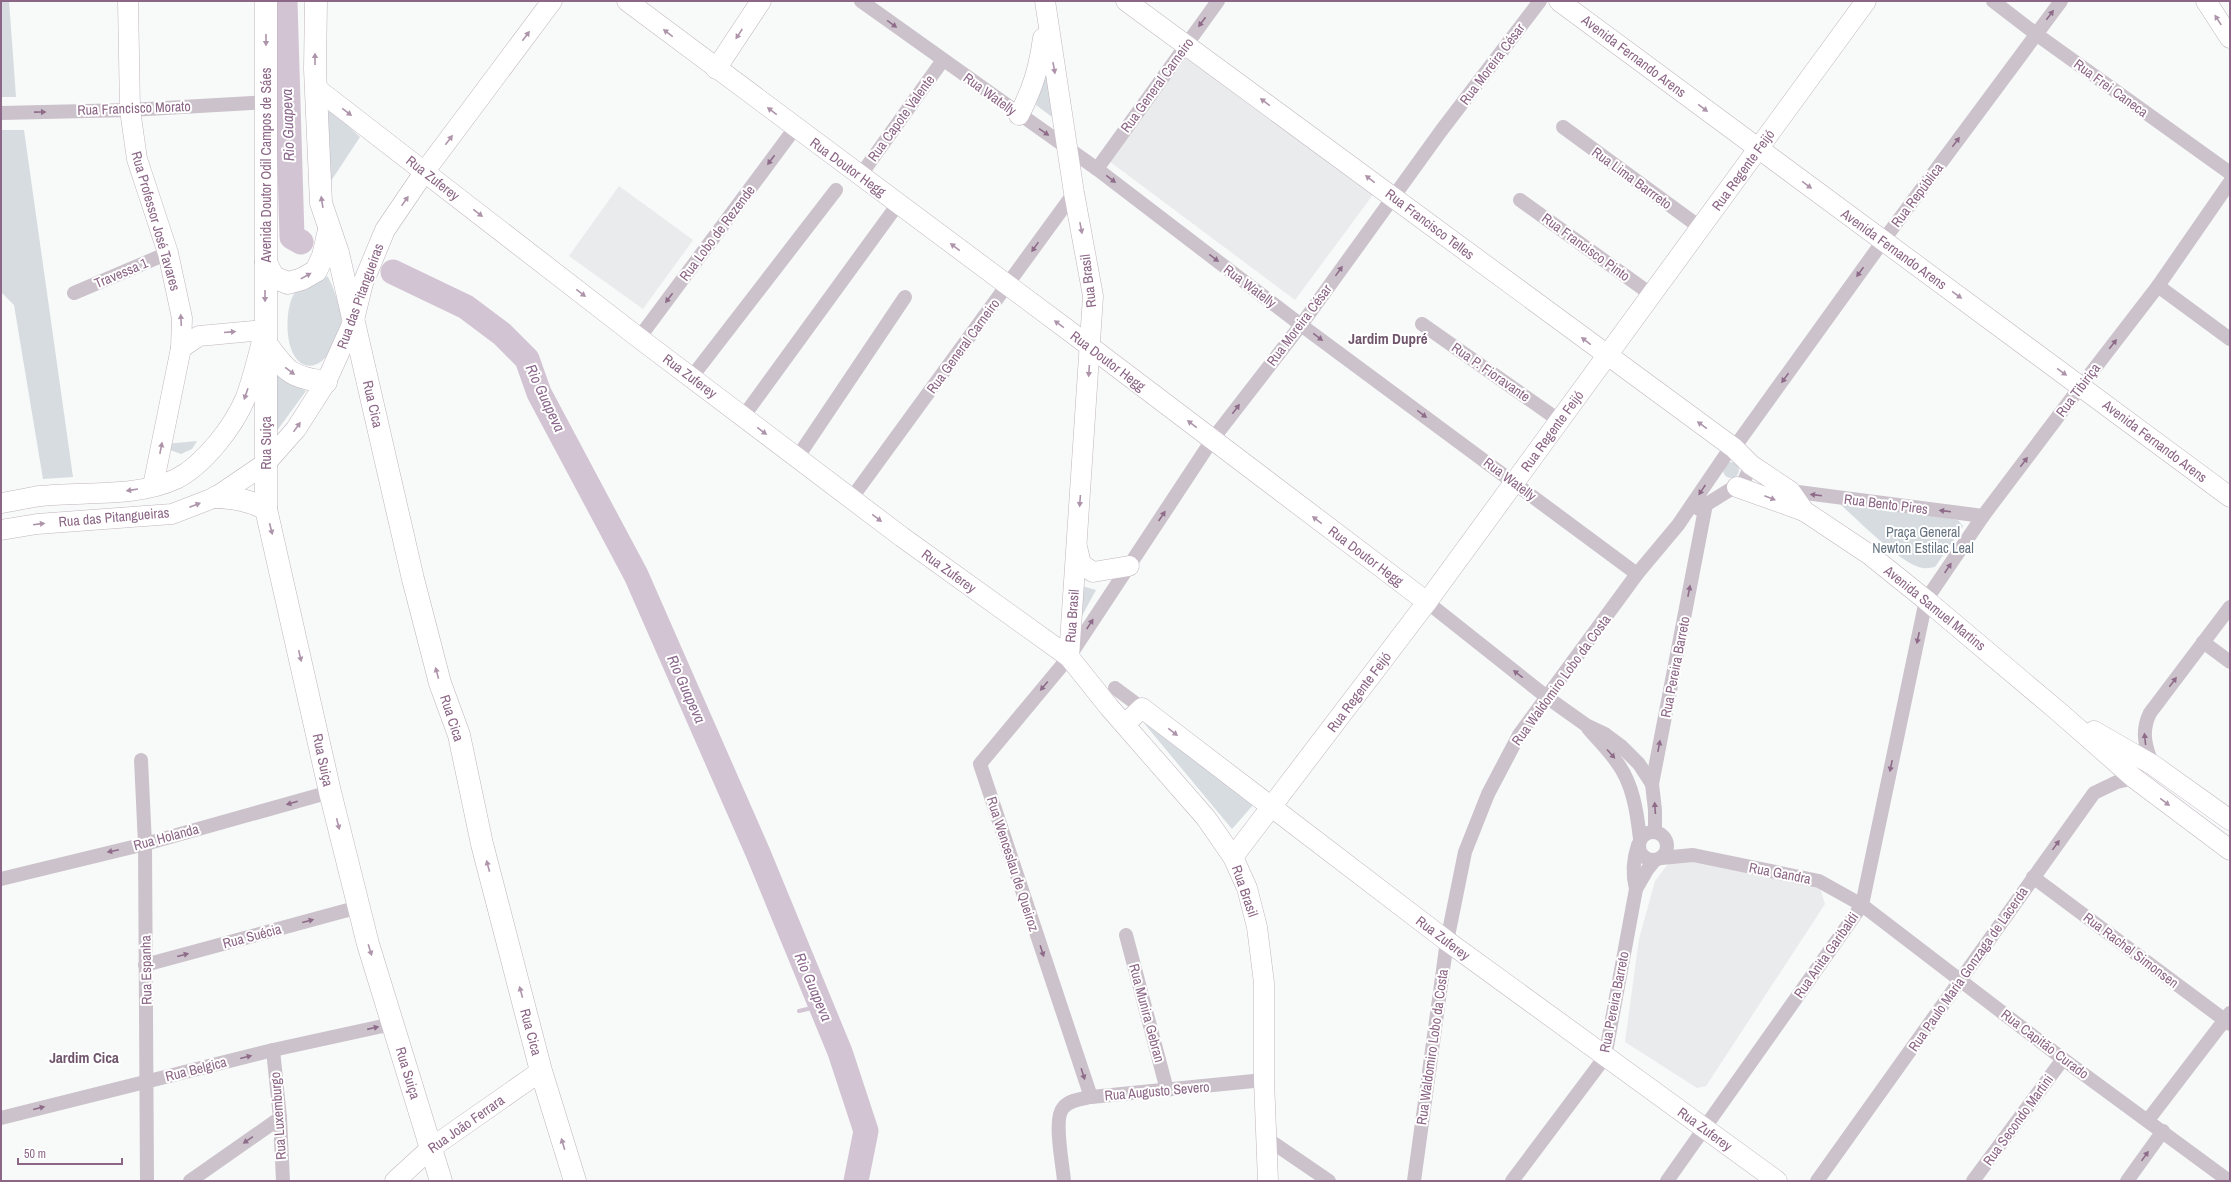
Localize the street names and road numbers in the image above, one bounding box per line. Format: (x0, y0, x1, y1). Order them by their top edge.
street label: Avenida Fernando Arens (1577, 10, 1690, 101)
street label: Rua Moreira César (1455, 19, 1529, 108)
street label: Rua General Carneiro (1117, 34, 1197, 136)
street label: Rua Frei Caneca (2070, 55, 2152, 121)
street label: Avenida Doutor Odil Campos de Sáes (257, 67, 275, 264)
street label: Rua Watelly (960, 69, 1020, 119)
street label: Rua Capote Valente (864, 71, 938, 165)
street label: Rua Francisco Morato (77, 97, 191, 119)
street label: Rua Regente Feijó (1708, 126, 1778, 214)
street label: Rua Doutor Hegg (807, 133, 890, 201)
street label: Rua Lima Barrreto (1589, 143, 1675, 213)
street label: Rua Professor José Tavares (127, 149, 185, 293)
street label: Rua Zuferey (403, 151, 464, 205)
street label: Rua República (1887, 159, 1947, 231)
street label: Rua Lobo de Rezende (675, 182, 759, 284)
street label: Rua Francisco Telles (1382, 185, 1478, 264)
street label: Avenida Fernando Arens (1837, 204, 1951, 294)
street label: Rua Francisco Pinto (1538, 209, 1634, 285)
street label: Rua das Pitangueiras (333, 241, 388, 351)
street label: Travessa 1 (92, 253, 151, 292)
street label: Rua Brasil (1076, 253, 1100, 309)
street label: Rua Watelly (1220, 260, 1280, 312)
street label: Rua Moreira César (1262, 280, 1336, 369)
street label: Rua General Carneiro (923, 295, 1003, 397)
street label: Rua Doutor Hegg (1067, 327, 1150, 395)
street label: Rua P. Fioravante (1448, 338, 1534, 406)
street label: Rua Zuferey (659, 350, 721, 402)
street label: Rua Tibiriça (2052, 359, 2104, 420)
street label: Rua Cica (359, 379, 387, 430)
street label: Rua Regente Feijó (1517, 387, 1587, 475)
street label: Avenida Fernando Arens (2098, 395, 2211, 486)
street label: Rua Suiça (257, 416, 275, 470)
street label: Rua Watelly (1480, 453, 1540, 505)
street label: Rua Bento Pires (1843, 490, 1929, 518)
street label: Rua das Pitangueiras (58, 503, 170, 531)
street label: Rua Doutor Hegg (1325, 522, 1408, 590)
street label: Rua Zuferey (918, 545, 980, 597)
street label: Avenida Samuel Martins (1880, 561, 1990, 655)
street label: Rua Brasil (1061, 589, 1083, 643)
street label: Rua Waldomiro Lobo da Costa (1508, 611, 1615, 749)
street label: Rua Pereira Barreto (1656, 615, 1694, 719)
street label: Rua Regente Feijó (1323, 648, 1395, 736)
street label: Rua Cica (436, 692, 468, 744)
street label: Rua Suiça (309, 732, 338, 789)
street label: Rua Wenceslau de Queiroz (983, 794, 1043, 934)
street label: Rua Holanda (131, 819, 201, 854)
street label: Rua Gandra (1748, 858, 1813, 888)
street label: Rua Brasil (1228, 863, 1262, 919)
street label: Rua Paulo Maria Gonzaga de Lacerda (1904, 883, 2032, 1055)
street label: Rua Rachel Simonsen (2080, 908, 2182, 992)
street label: Rua Anita Garibaldi (1790, 909, 1862, 1001)
street label: Rua Zuferey (1412, 912, 1474, 964)
street label: Rua Suécia (221, 919, 284, 952)
street label: Rua Espanha (136, 934, 156, 1005)
street label: Rua Pereira Barreto (1595, 950, 1633, 1054)
street label: Rua Munira Gebran (1125, 962, 1169, 1064)
street label: Rua Waldomiro Lobo da Costa (1412, 967, 1452, 1126)
street label: Rua Capitão Curado (1998, 1005, 2092, 1083)
street label: Rua Cica (516, 1007, 546, 1058)
street label: Rua Suiça (392, 1045, 425, 1102)
street label: Rua Belgica (163, 1053, 229, 1085)
street label: Rua Luxemburgo (266, 1071, 290, 1161)
street label: Rua Secondo Martini (1979, 1071, 2057, 1169)
street label: Rua Augusto Severo (1104, 1077, 1210, 1105)
street label: Rua João Ferrara (424, 1091, 508, 1157)
street label: Rua Zuferey (1674, 1103, 1736, 1155)

